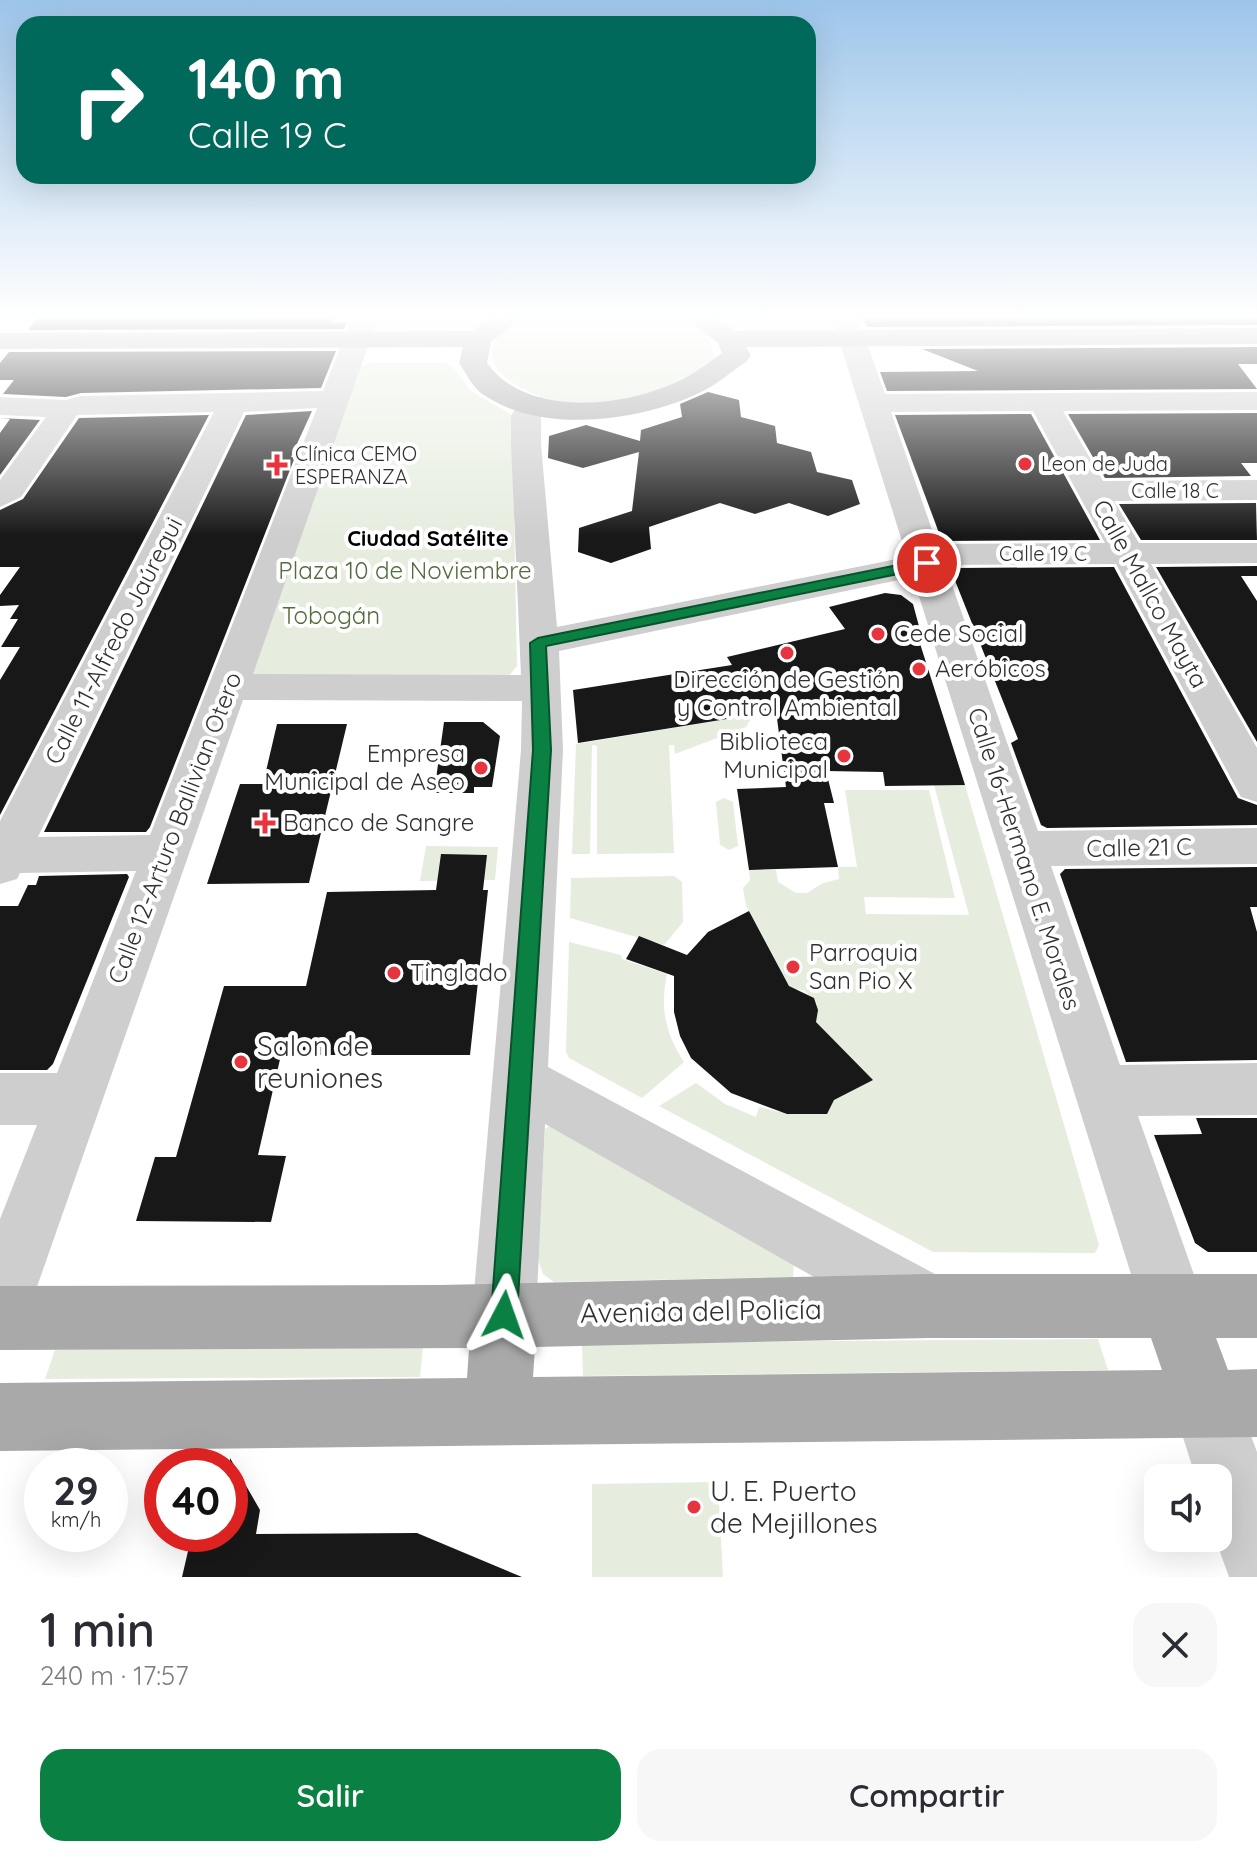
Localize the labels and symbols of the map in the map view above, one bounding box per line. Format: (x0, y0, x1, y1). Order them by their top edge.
place label: Clínica CEMO ESPERANZA (295, 441, 417, 489)
place label: Leon de Juda (1041, 451, 1168, 476)
marker: Clínica CEMO ESPERANZA (266, 454, 288, 476)
marker: Leon de Juda (1016, 455, 1034, 473)
street label: Calle 18 C (1131, 478, 1219, 503)
street label: Calle Mallco Mayta (1087, 494, 1215, 693)
street label: Calle 11-Alfredo Jaúregui (38, 512, 188, 769)
district label: Ciudad Satélite (347, 524, 509, 552)
pin (893, 529, 961, 597)
street label: Calle 19 C (999, 541, 1087, 566)
park label: Plaza 10 de Noviembre (278, 555, 532, 585)
park label: Tobogán (282, 600, 380, 630)
place label: Cede Social (894, 618, 1024, 648)
marker: Cede Social (869, 625, 887, 643)
marker: Dirección de Gestión y Control Ambiental (778, 644, 796, 662)
place label: Aeróbicos (935, 653, 1046, 683)
marker: Aeróbicos (910, 660, 928, 678)
place label: Dirección de Gestión y Control Ambiental (673, 664, 901, 722)
street label: Calle 12-Arturo Ballivian Otero (101, 668, 247, 988)
street label: Calle 16-Hermano E. Morales (962, 704, 1088, 1014)
place label: Biblioteca Municipal (719, 726, 828, 784)
place label: Empresa Municipal de Aseo (264, 738, 465, 796)
marker: Biblioteca Municipal (835, 747, 853, 765)
marker: Empresa Municipal de Aseo (472, 759, 490, 777)
place label: Banco de Sangre (283, 807, 474, 837)
marker: Banco de Sangre (254, 812, 276, 834)
street label: Calle 21 C (1086, 831, 1192, 863)
place label: Parroquia San Pio X (809, 937, 918, 995)
place label: Tinglado (410, 957, 508, 987)
marker: Parroquia San Pio X (784, 958, 802, 976)
marker: Tinglado (385, 964, 403, 982)
place label: Salon de reuniones (257, 1028, 383, 1095)
marker: Salon de reuniones (232, 1053, 250, 1071)
position arrow (462, 1273, 546, 1357)
street label: Avenida del Policía (580, 1291, 822, 1330)
speed limit sign: 40 (144, 1448, 248, 1552)
place label: U. E. Puerto de Mejillones (710, 1473, 878, 1540)
marker: U. E. Puerto de Mejillones (685, 1498, 703, 1516)

